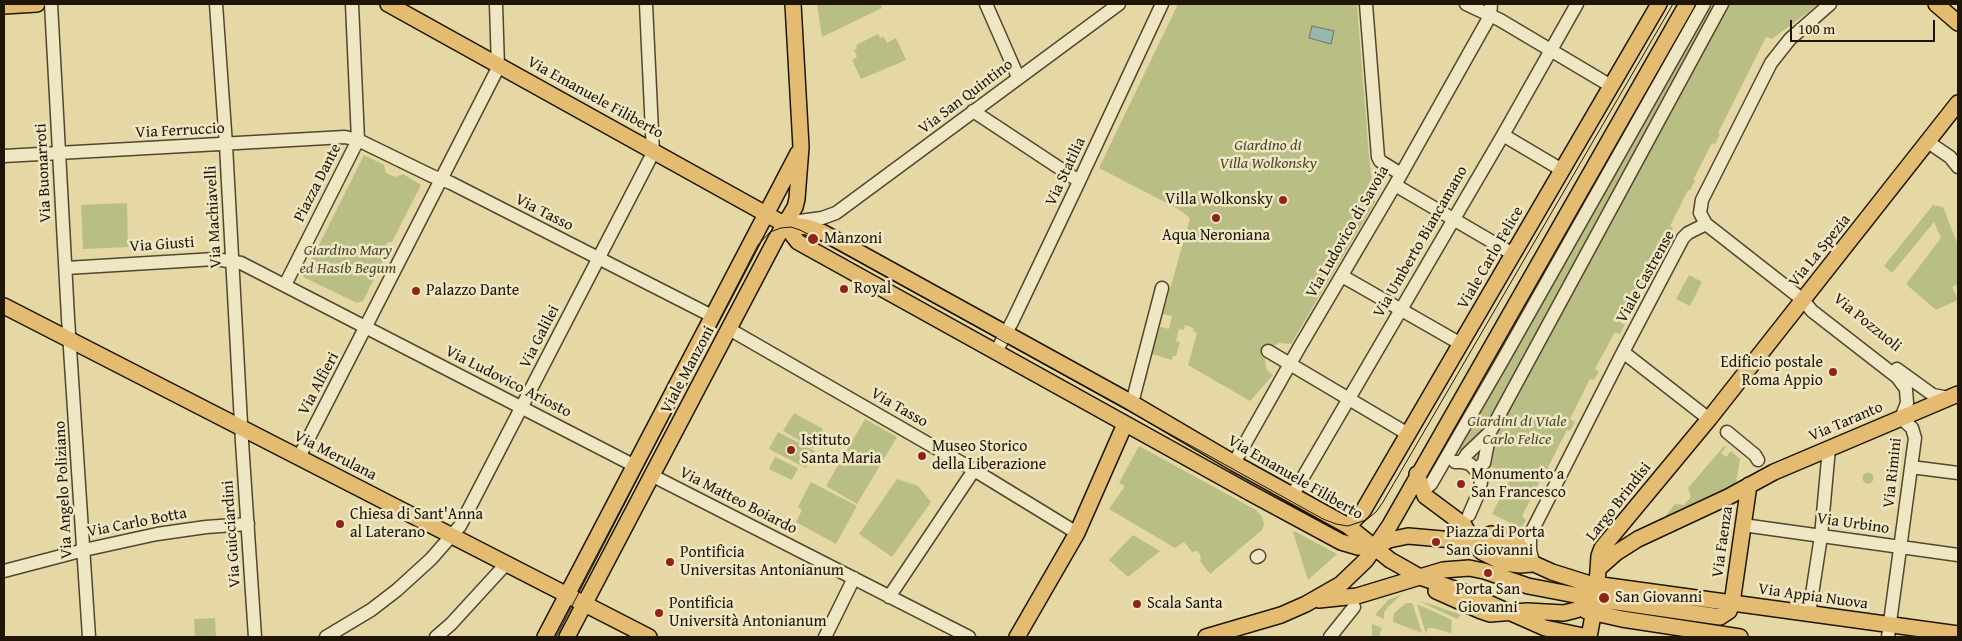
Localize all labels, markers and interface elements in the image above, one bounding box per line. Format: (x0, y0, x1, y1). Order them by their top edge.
scale bar (1792, 10, 1937, 42)
text: 100 m (1798, 18, 1835, 39)
street label: Via Emanuele Filiberto (523, 53, 667, 143)
street label: Via San Quintino (915, 55, 1017, 139)
street label: Via Ferruccio (135, 119, 225, 143)
street label: Via Buonarroti (32, 123, 56, 223)
street label: Via Statilia (1042, 135, 1090, 209)
park label: Giardino di Villa Wolkonsky (1219, 136, 1317, 174)
street label: Piazza Dante (290, 141, 346, 225)
street label: Via Ludovico di Savoia (1302, 162, 1394, 302)
street label: Via Umberto Biancamano (1370, 163, 1472, 321)
street label: Via Machiavelli (202, 165, 226, 269)
street label: Via Tasso (512, 190, 576, 236)
place label: Villa Wolkonsky (1165, 190, 1273, 210)
marker: Villa Wolkonsky (1277, 194, 1289, 206)
street label: Viale Carlo Felice (1454, 203, 1528, 313)
street label: Via La Spezia (1785, 211, 1855, 291)
marker: Aqua Neroniana (1210, 212, 1222, 224)
place label: Aqua Neroniana (1162, 226, 1270, 246)
street label: Viale Castrense (1613, 227, 1679, 327)
place label: Manzoni (824, 229, 882, 249)
marker: Manzoni (806, 232, 820, 246)
street label: Via Giusti (129, 233, 195, 257)
park label: Giardino Mary ed Hasib Begum (299, 241, 396, 279)
place label: Royal (854, 279, 891, 299)
place label: Palazzo Dante (426, 281, 519, 301)
marker: Royal (838, 283, 850, 295)
marker: Palazzo Dante (410, 285, 422, 297)
street label: Via Pozzuoli (1829, 290, 1905, 356)
street label: Via Galilei (516, 302, 564, 372)
street label: Viale Manzoni (657, 323, 719, 417)
street label: Via Ludovico Ariosto (442, 342, 574, 422)
street label: Via Alfieri (294, 349, 344, 419)
place label: Edificio postale Roma Appio (1721, 353, 1823, 391)
marker: Edificio postale Roma Appio (1827, 366, 1839, 378)
street label: Via Tasso (867, 384, 931, 432)
street label: Via Taranto (1806, 398, 1886, 446)
park label: Giardini di Viale Carlo Felice (1467, 412, 1567, 450)
street label: Via Angelo Poliziano (51, 420, 77, 560)
street label: Via Merulana (290, 427, 380, 485)
place label: Istituto Santa Maria (801, 431, 881, 469)
street label: Via Emanuele Filiberto (1224, 431, 1366, 525)
place label: Museo Storico della Liberazione (932, 437, 1046, 475)
street label: Via Rimini (1880, 437, 1906, 509)
marker: Istituto Santa Maria (785, 444, 797, 456)
marker: Museo Storico della Liberazione (916, 450, 928, 462)
street label: Largo Brindisi (1582, 459, 1656, 545)
street label: Via Matteo Boiardo (676, 463, 800, 539)
place label: Monumento a San Francesco (1471, 465, 1566, 503)
marker: Monumento a San Francesco (1455, 478, 1467, 490)
street label: Via Guicciardini (219, 480, 245, 588)
street label: Via Carlo Botta (86, 504, 188, 542)
place label: Chiesa di Sant'Anna al Laterano (350, 505, 483, 543)
street label: Via Faenza (1708, 505, 1738, 579)
street label: Via Urbino (1815, 509, 1891, 539)
marker: Chiesa di Sant'Anna al Laterano (334, 518, 346, 530)
place label: Piazza di Porta San Giovanni (1446, 523, 1545, 561)
marker: Piazza di Porta San Giovanni (1430, 536, 1442, 548)
place label: Pontificia Universitas Antonianum (680, 543, 844, 581)
marker: Pontificia Universitas Antonianum (664, 556, 676, 568)
marker: Porta San Giovanni (1482, 567, 1494, 579)
place label: Porta San Giovanni (1456, 580, 1520, 618)
street label: Via Appia Nuova (1757, 580, 1869, 614)
place label: San Giovanni (1615, 588, 1702, 608)
marker: San Giovanni (1597, 591, 1611, 605)
place label: Pontificia Università Antonianum (669, 594, 827, 632)
place label: Scala Santa (1147, 594, 1223, 614)
marker: Scala Santa (1131, 598, 1143, 610)
marker: Pontificia Università Antonianum (653, 607, 665, 619)

